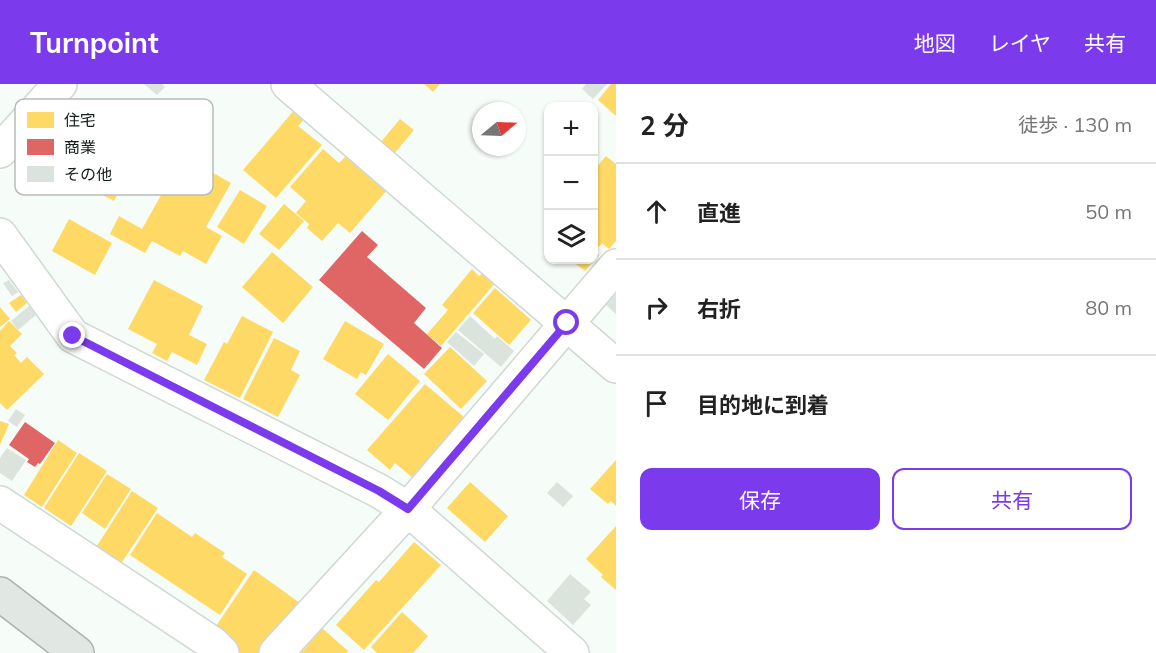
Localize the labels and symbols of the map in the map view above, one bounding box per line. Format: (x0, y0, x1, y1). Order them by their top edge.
legend (15, 99, 213, 195)
north arrow (472, 102, 526, 156)
text: 住宅 (64, 110, 96, 130)
text: 商業 (64, 137, 96, 157)
text: その他 (64, 164, 112, 184)
route start (553, 309, 579, 335)
route end (59, 322, 85, 348)

